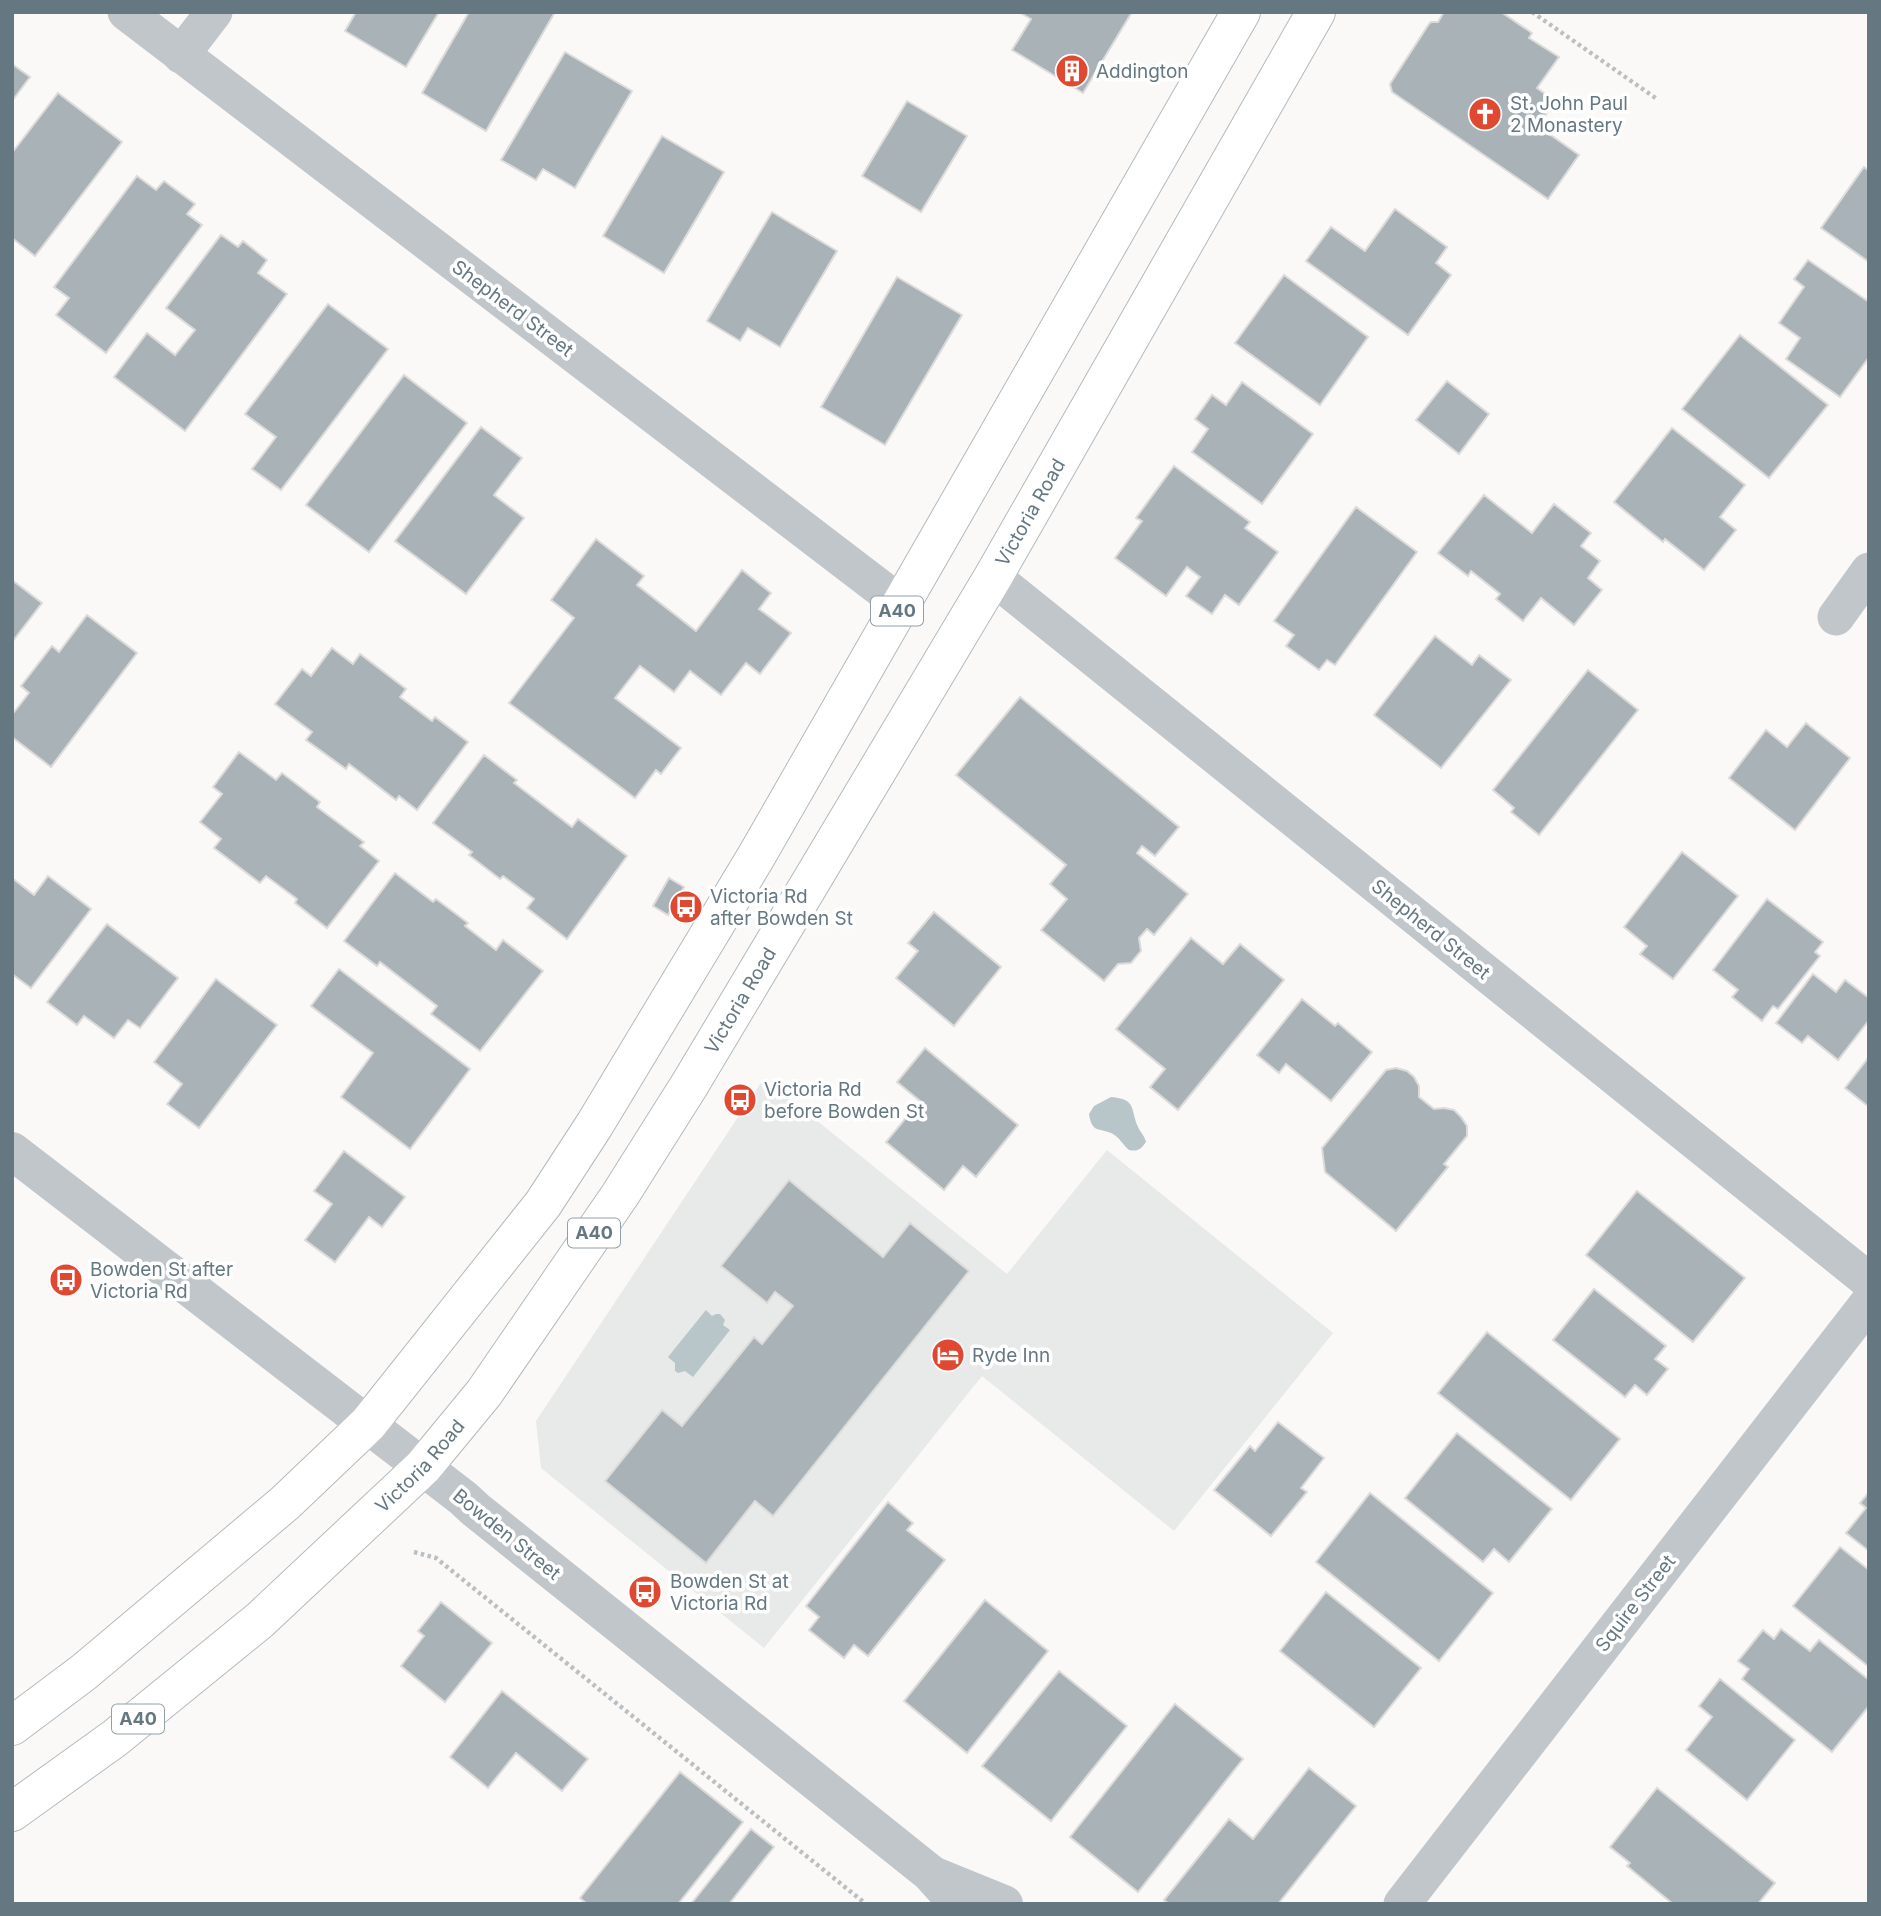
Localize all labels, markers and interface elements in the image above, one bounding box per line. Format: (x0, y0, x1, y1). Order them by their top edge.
building icon: Addington (1053, 52, 1091, 90)
place label: Addington (1096, 60, 1189, 83)
place label: St. John Paul 2 Monastery (1510, 92, 1628, 137)
church icon: St. John Paul 2 Monastery (1466, 95, 1504, 133)
street label: Shepherd Street (448, 255, 578, 361)
street label: Victoria Road (991, 455, 1070, 570)
road number: A40 (871, 596, 923, 626)
street label: Shepherd Street (1367, 875, 1495, 984)
place label: Victoria Rd after Bowden St (710, 885, 853, 930)
bus stop icon: Victoria Rd after Bowden St (667, 888, 705, 926)
street label: Victoria Road (700, 943, 781, 1058)
place label: Victoria Rd before Bowden St (764, 1078, 924, 1123)
bus stop icon: Victoria Rd before Bowden St (721, 1081, 759, 1119)
road number: A40 (568, 1218, 620, 1248)
place label: Bowden St after Victoria Rd (90, 1258, 233, 1303)
bus stop icon: Bowden St after Victoria Rd (47, 1261, 85, 1299)
hotel icon: Ryde Inn (929, 1336, 967, 1374)
place label: Ryde Inn (972, 1344, 1050, 1367)
street label: Victoria Road (371, 1415, 470, 1518)
street label: Bowden Street (448, 1484, 565, 1585)
street label: Squire Street (1590, 1550, 1680, 1656)
place label: Bowden St at Victoria Rd (670, 1570, 789, 1615)
bus stop icon: Bowden St at Victoria Rd (626, 1573, 664, 1611)
road number: A40 (112, 1704, 164, 1734)

